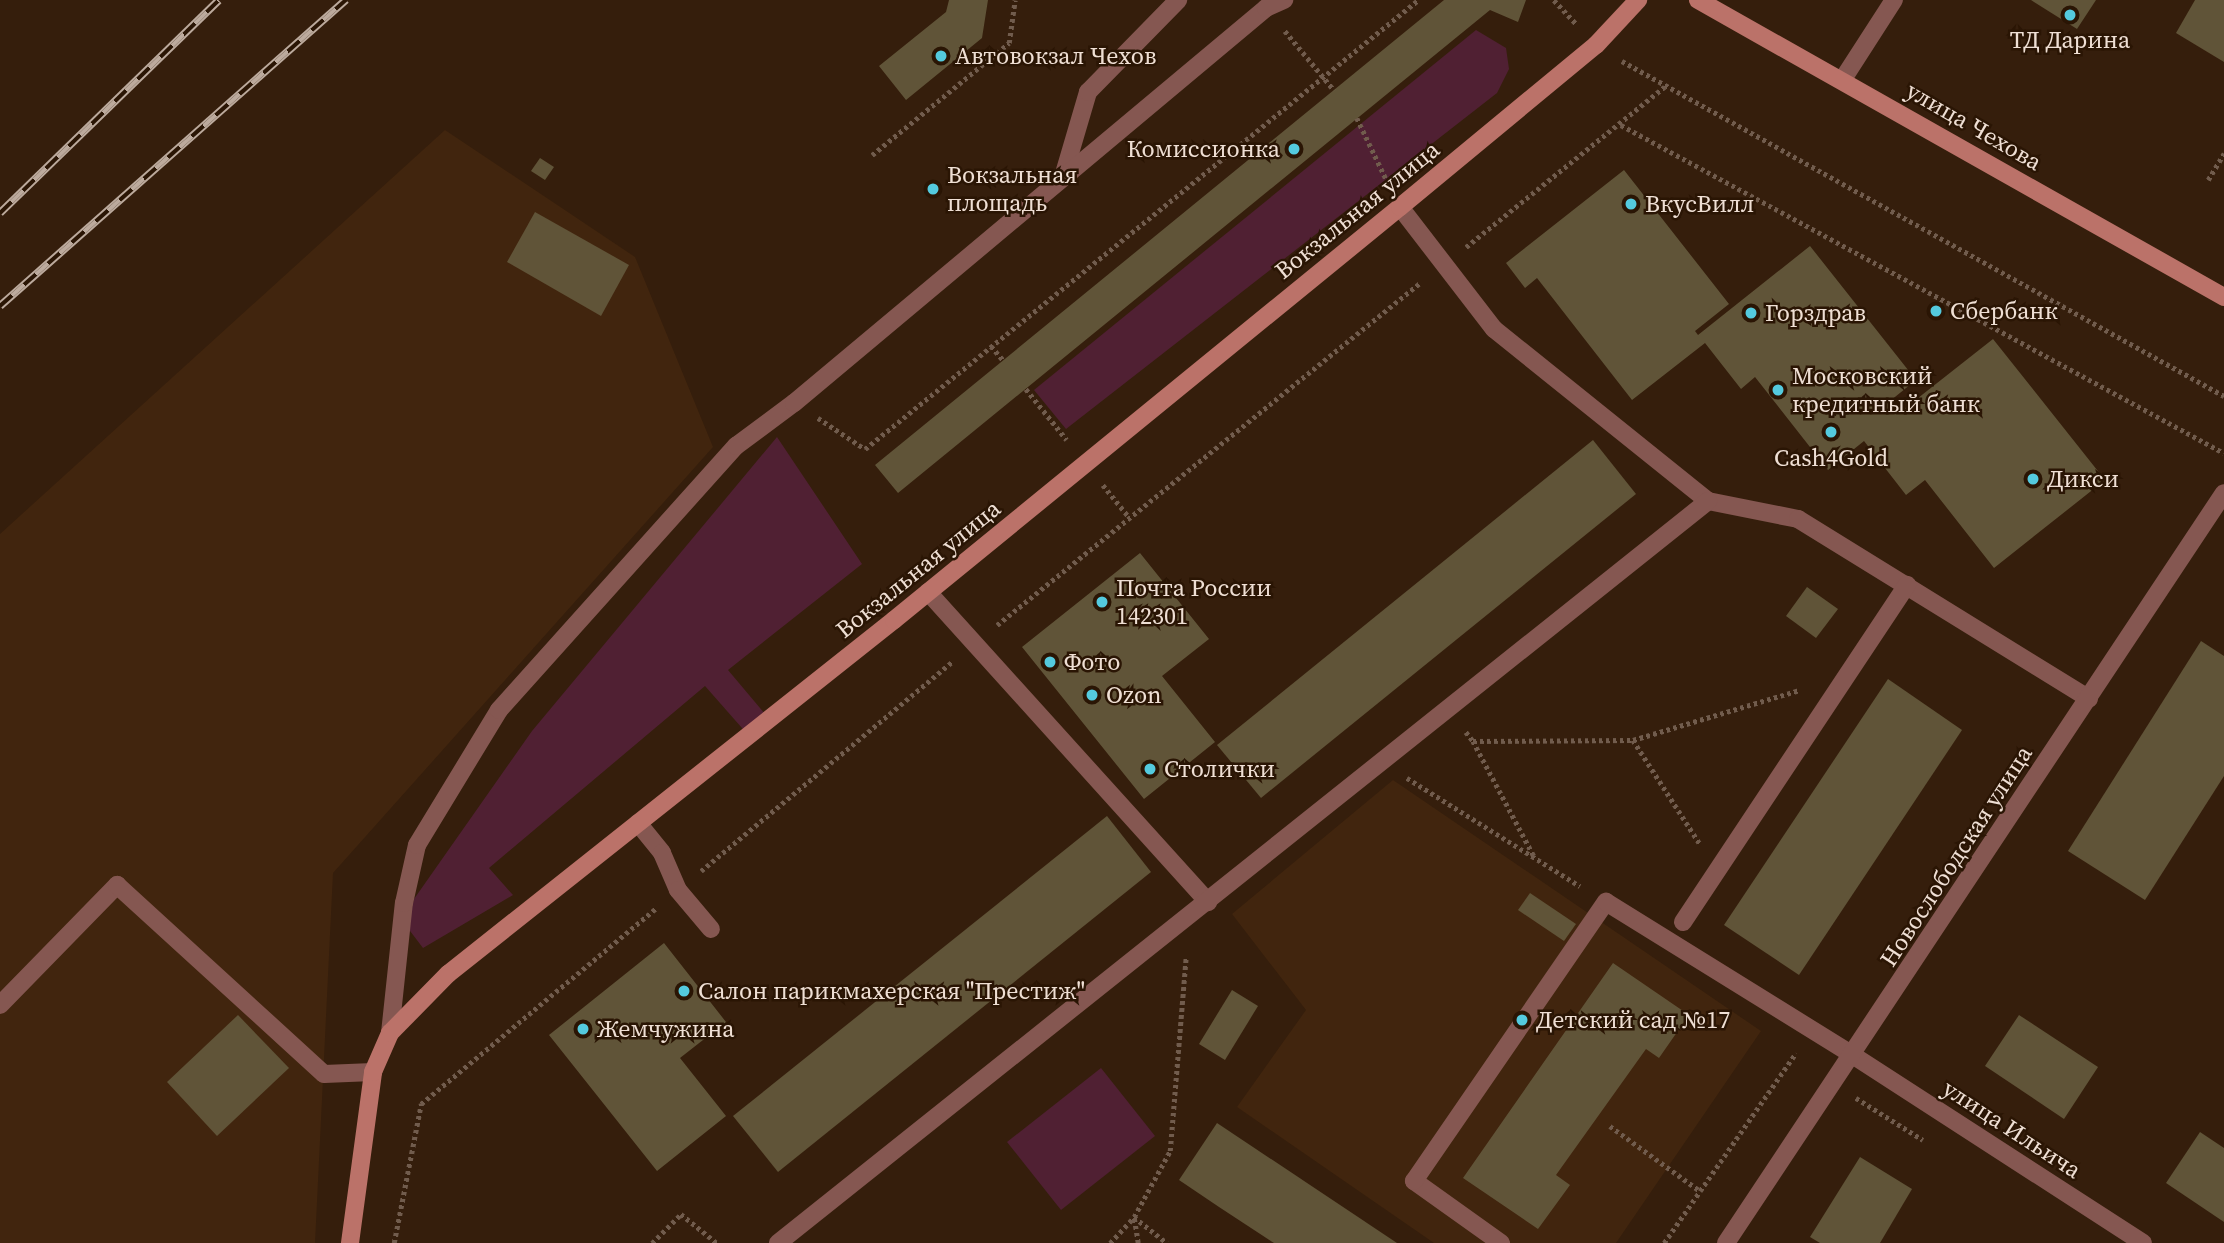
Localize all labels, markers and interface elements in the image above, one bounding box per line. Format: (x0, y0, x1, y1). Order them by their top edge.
marker: ТД Дарина (2062, 7, 2078, 23)
place label: ТД Дарина (2010, 26, 2130, 54)
place label: Автовокзал Чехов (955, 42, 1156, 70)
marker: Автовокзал Чехов (933, 48, 949, 64)
street label: улица Чехова (1901, 76, 2047, 176)
place label: Комиссионка (1127, 135, 1280, 163)
street label: Вокзальная улица (1269, 135, 1445, 285)
marker: Комиссионка (1286, 141, 1302, 157)
place label: Вокзальная площадь (947, 161, 1077, 217)
marker: Вокзальная площадь (925, 181, 941, 197)
place label: ВкусВилл (1645, 190, 1754, 218)
marker: ВкусВилл (1623, 196, 1639, 212)
place label: Сбербанк (1950, 297, 2058, 325)
place label: Горздрав (1765, 299, 1866, 327)
marker: Сбербанк (1928, 303, 1944, 319)
marker: Горздрав (1743, 305, 1759, 321)
place label: Московский кредитный банк (1792, 362, 1980, 418)
marker: Московский кредитный банк (1770, 382, 1786, 398)
marker: Cash4Gold (1823, 424, 1839, 440)
place label: Cash4Gold (1774, 444, 1888, 472)
place label: Дикси (2047, 465, 2119, 493)
marker: Дикси (2025, 471, 2041, 487)
street label: Вокзальная улица (830, 494, 1006, 644)
place label: Почта России 142301 (1116, 574, 1272, 630)
marker: Почта России 142301 (1094, 594, 1110, 610)
place label: Фото (1064, 648, 1120, 676)
marker: Фото (1042, 654, 1058, 670)
place label: Ozon (1106, 681, 1162, 709)
marker: Ozon (1084, 687, 1100, 703)
street label: Новослободская улица (1874, 740, 2038, 972)
place label: Столички (1164, 755, 1275, 783)
marker: Столички (1142, 761, 1158, 777)
place label: Салон парикмахерская "Престиж" (698, 977, 1085, 1005)
marker: Салон парикмахерская "Престиж" (676, 983, 692, 999)
place label: Детский сад №17 (1536, 1006, 1730, 1034)
marker: Детский сад №17 (1514, 1012, 1530, 1028)
place label: Жемчужина (597, 1015, 735, 1043)
marker: Жемчужина (575, 1021, 591, 1037)
street label: улица Ильича (1937, 1074, 2087, 1184)

